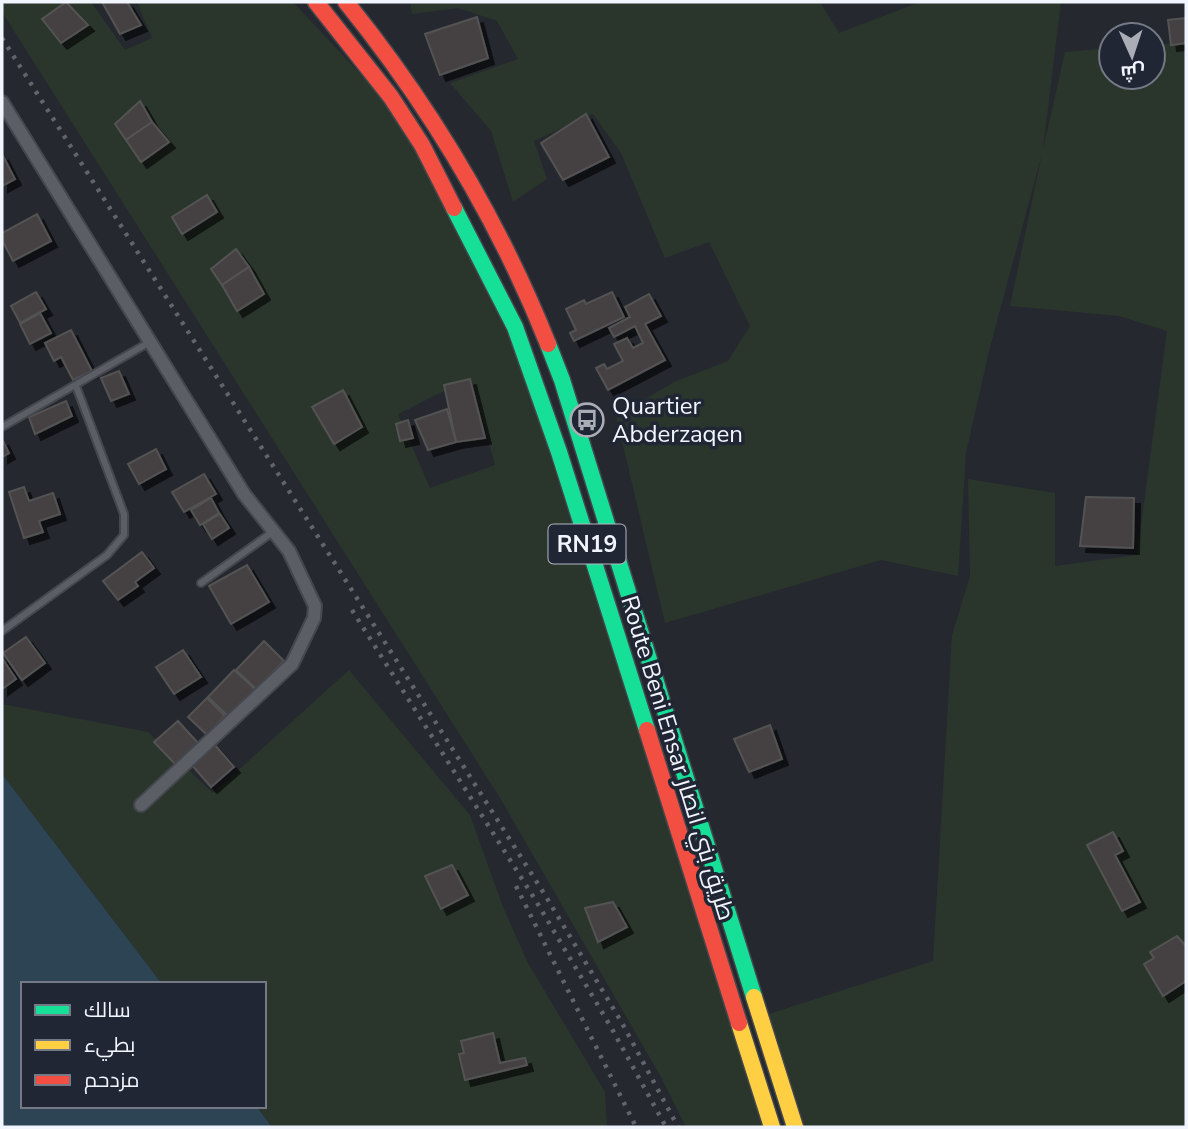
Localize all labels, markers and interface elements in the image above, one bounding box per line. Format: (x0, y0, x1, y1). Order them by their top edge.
north arrow (1097, 21, 1167, 91)
text: ش (1120, 58, 1146, 86)
place label: Quartier Abderzaqen (612, 390, 743, 450)
bus stop icon: Quartier Abderzaqen (568, 401, 606, 439)
road number: RN19 (548, 524, 626, 564)
street label: Route Beni Ensar طريق بني انصار (610, 592, 743, 925)
legend (21, 982, 266, 1108)
text: سالك (84, 996, 131, 1024)
text: بطيء (84, 1031, 135, 1061)
text: مزدحم (84, 1066, 139, 1094)

